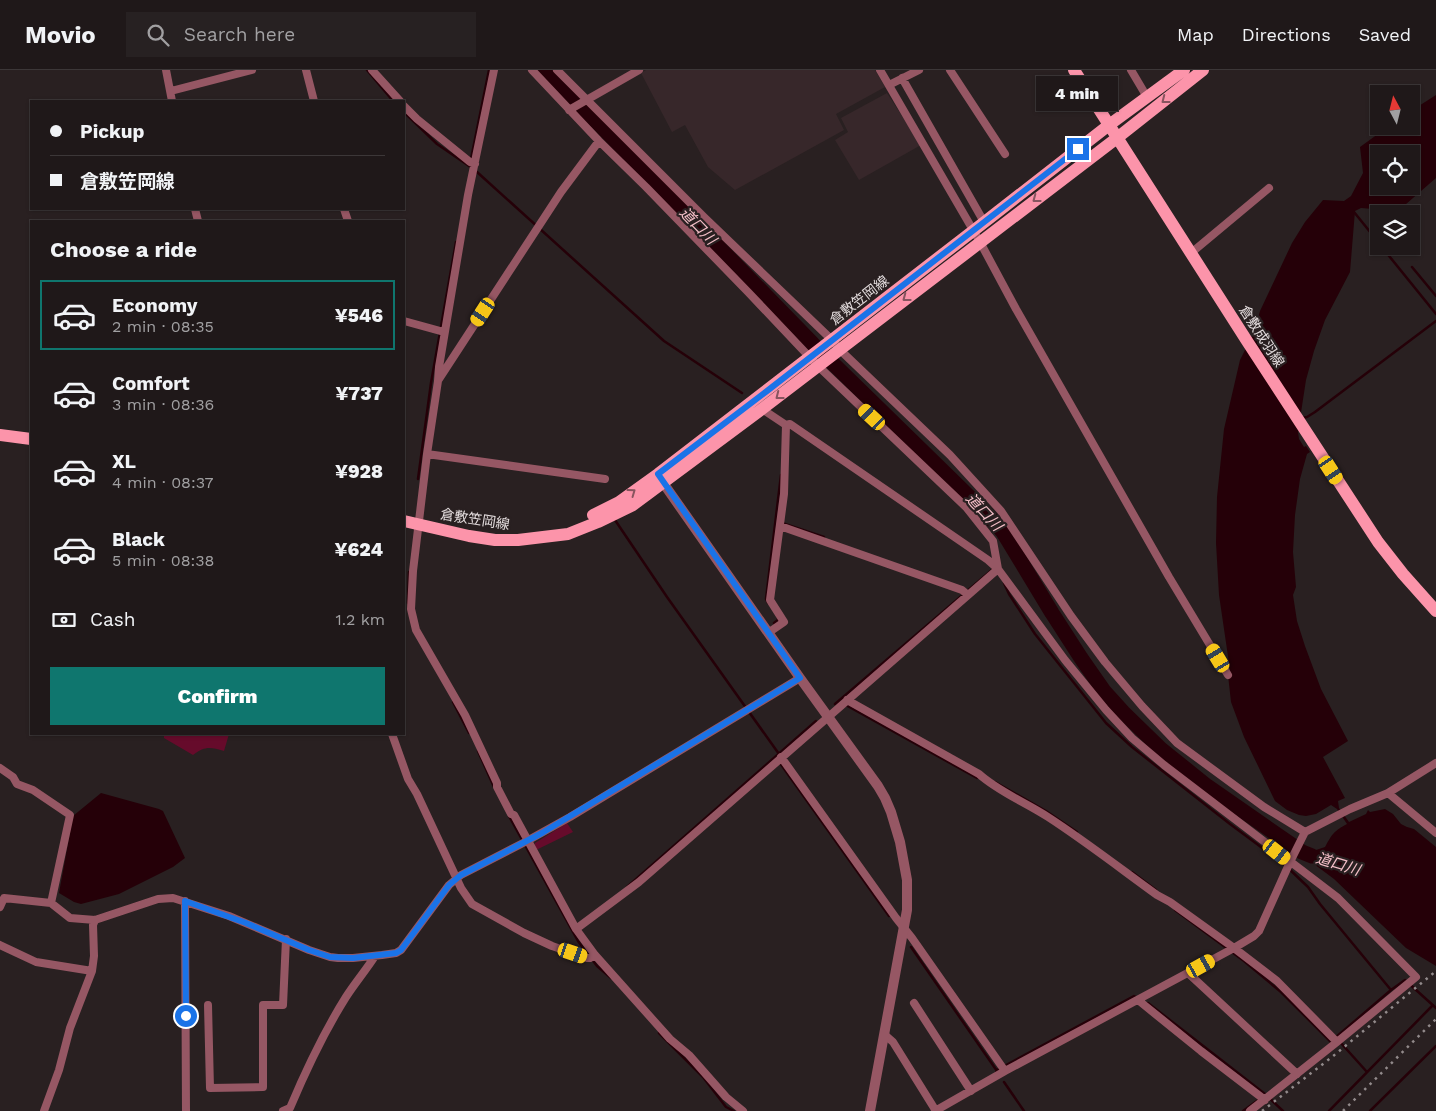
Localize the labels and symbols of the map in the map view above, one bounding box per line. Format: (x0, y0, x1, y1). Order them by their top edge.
callout: 4 min (1037, 77, 1119, 112)
north arrow (1370, 85, 1420, 135)
one-way arrow (1162, 95, 1171, 103)
route end (1067, 138, 1089, 160)
one-way arrow (1033, 194, 1042, 202)
water label: 道口川 (676, 204, 721, 250)
street label: 倉敷笠岡線 (826, 272, 892, 328)
one-way arrow (903, 292, 912, 301)
car (468, 295, 497, 329)
street label: 倉敷成羽線 (1236, 302, 1288, 370)
one-way arrow (775, 390, 785, 399)
car (855, 401, 888, 433)
car (1316, 453, 1345, 487)
one-way arrow (626, 489, 636, 498)
water label: 道口川 (962, 489, 1007, 536)
street label: 倉敷笠岡線 (439, 506, 511, 532)
car (1203, 641, 1232, 675)
car (1260, 837, 1293, 867)
water label: 道口川 (1314, 849, 1364, 880)
car (556, 941, 589, 965)
car (1184, 952, 1217, 980)
route start (175, 1005, 197, 1027)

